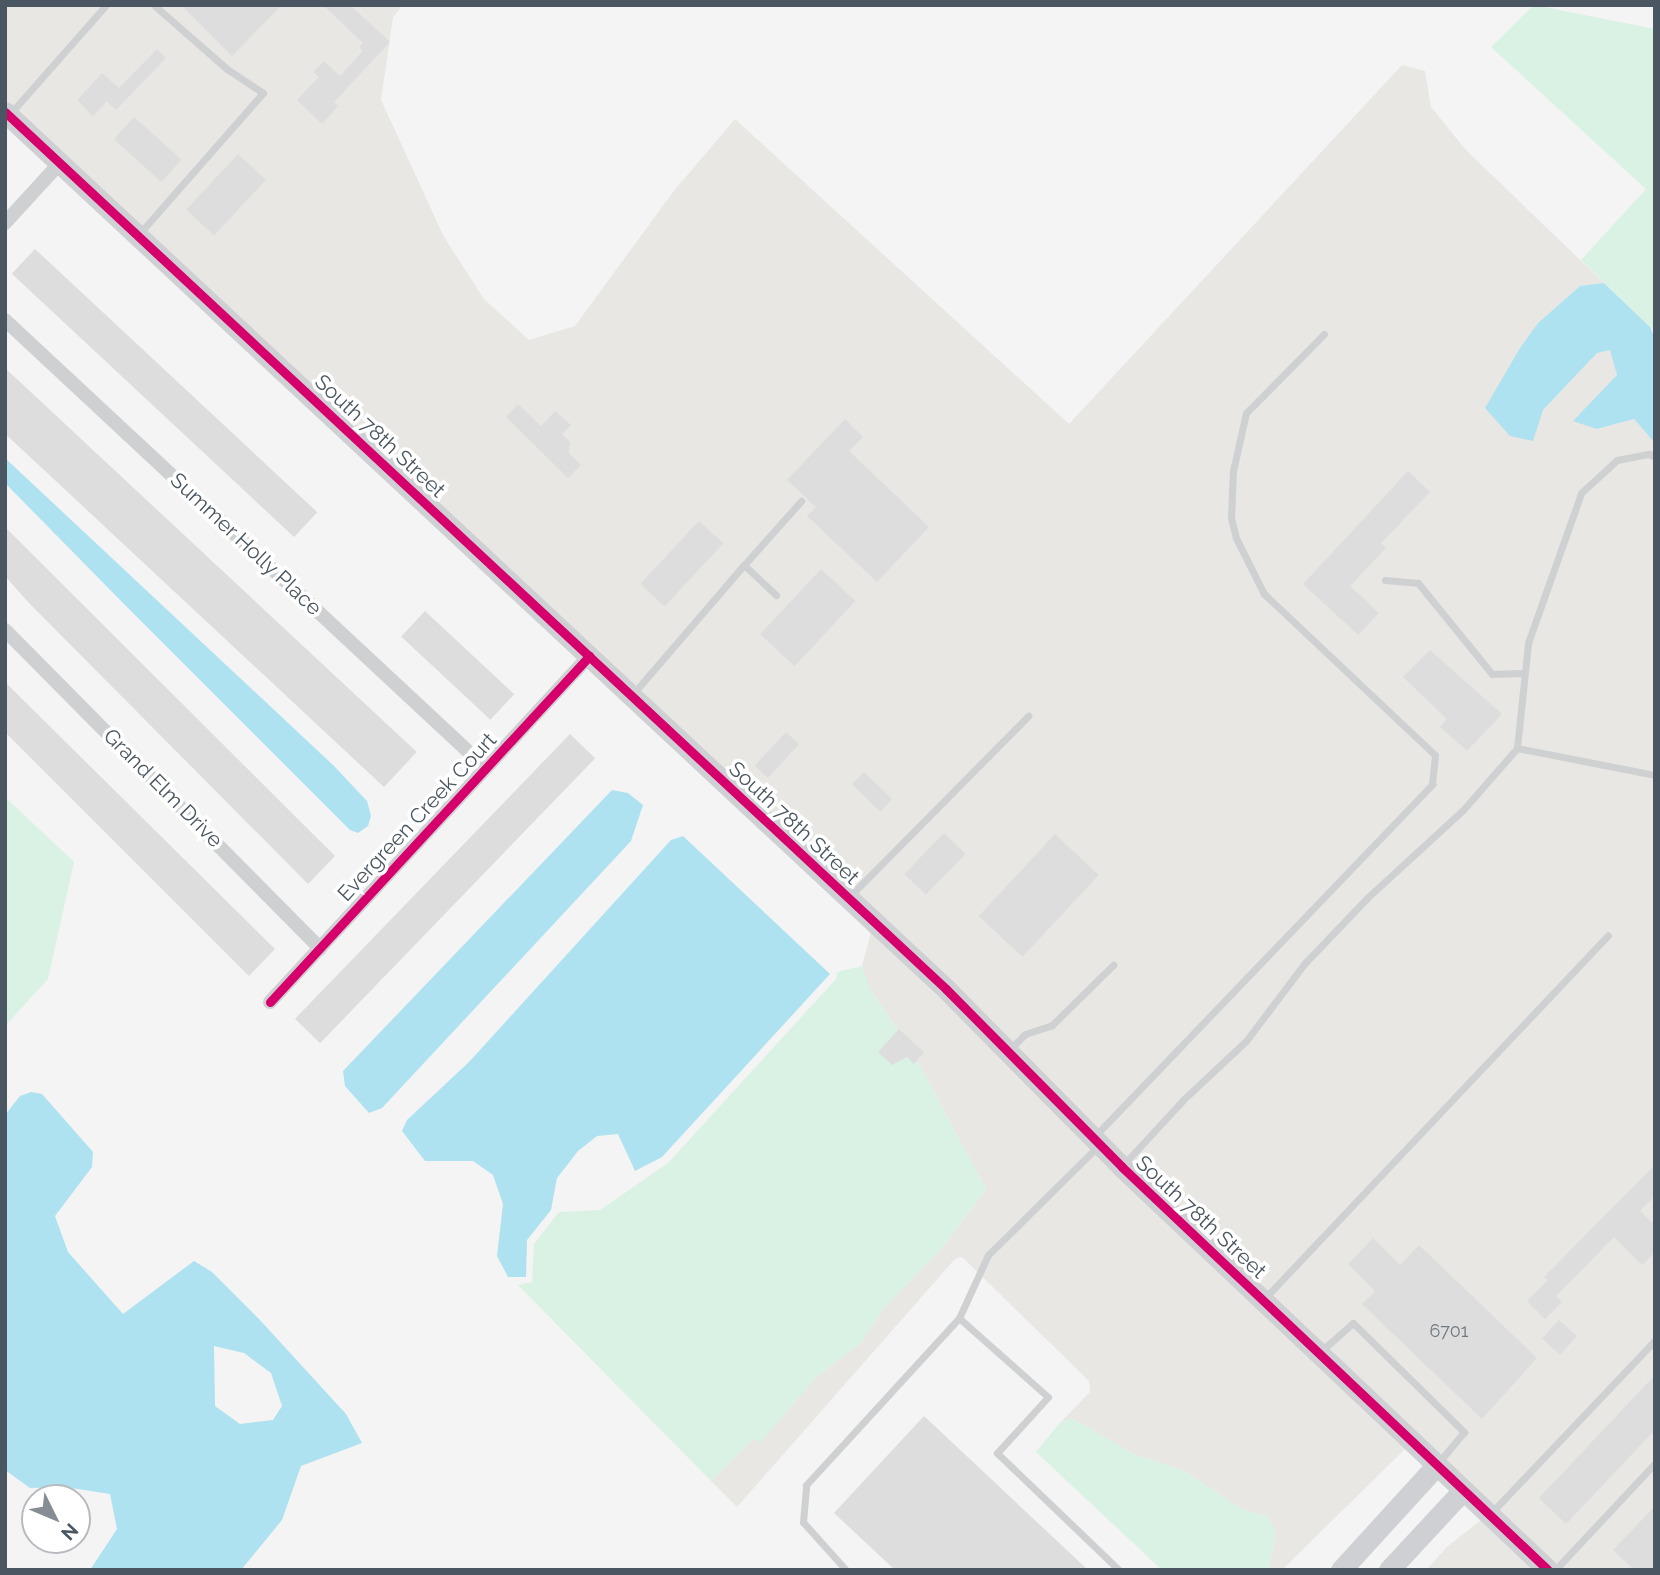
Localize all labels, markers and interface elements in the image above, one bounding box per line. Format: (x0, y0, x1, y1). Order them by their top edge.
street label: South 78th Street (310, 369, 450, 503)
street label: Summer Holly Place (165, 467, 327, 621)
street label: Grand Elm Drive (98, 723, 228, 853)
street label: Evergreen Creek Court (332, 728, 502, 906)
street label: South 78th Street (724, 756, 864, 890)
street label: South 78th Street (1131, 1150, 1271, 1284)
house number: 6701 (1429, 1320, 1469, 1342)
north arrow (21, 1484, 91, 1554)
text: N (57, 1519, 83, 1545)

